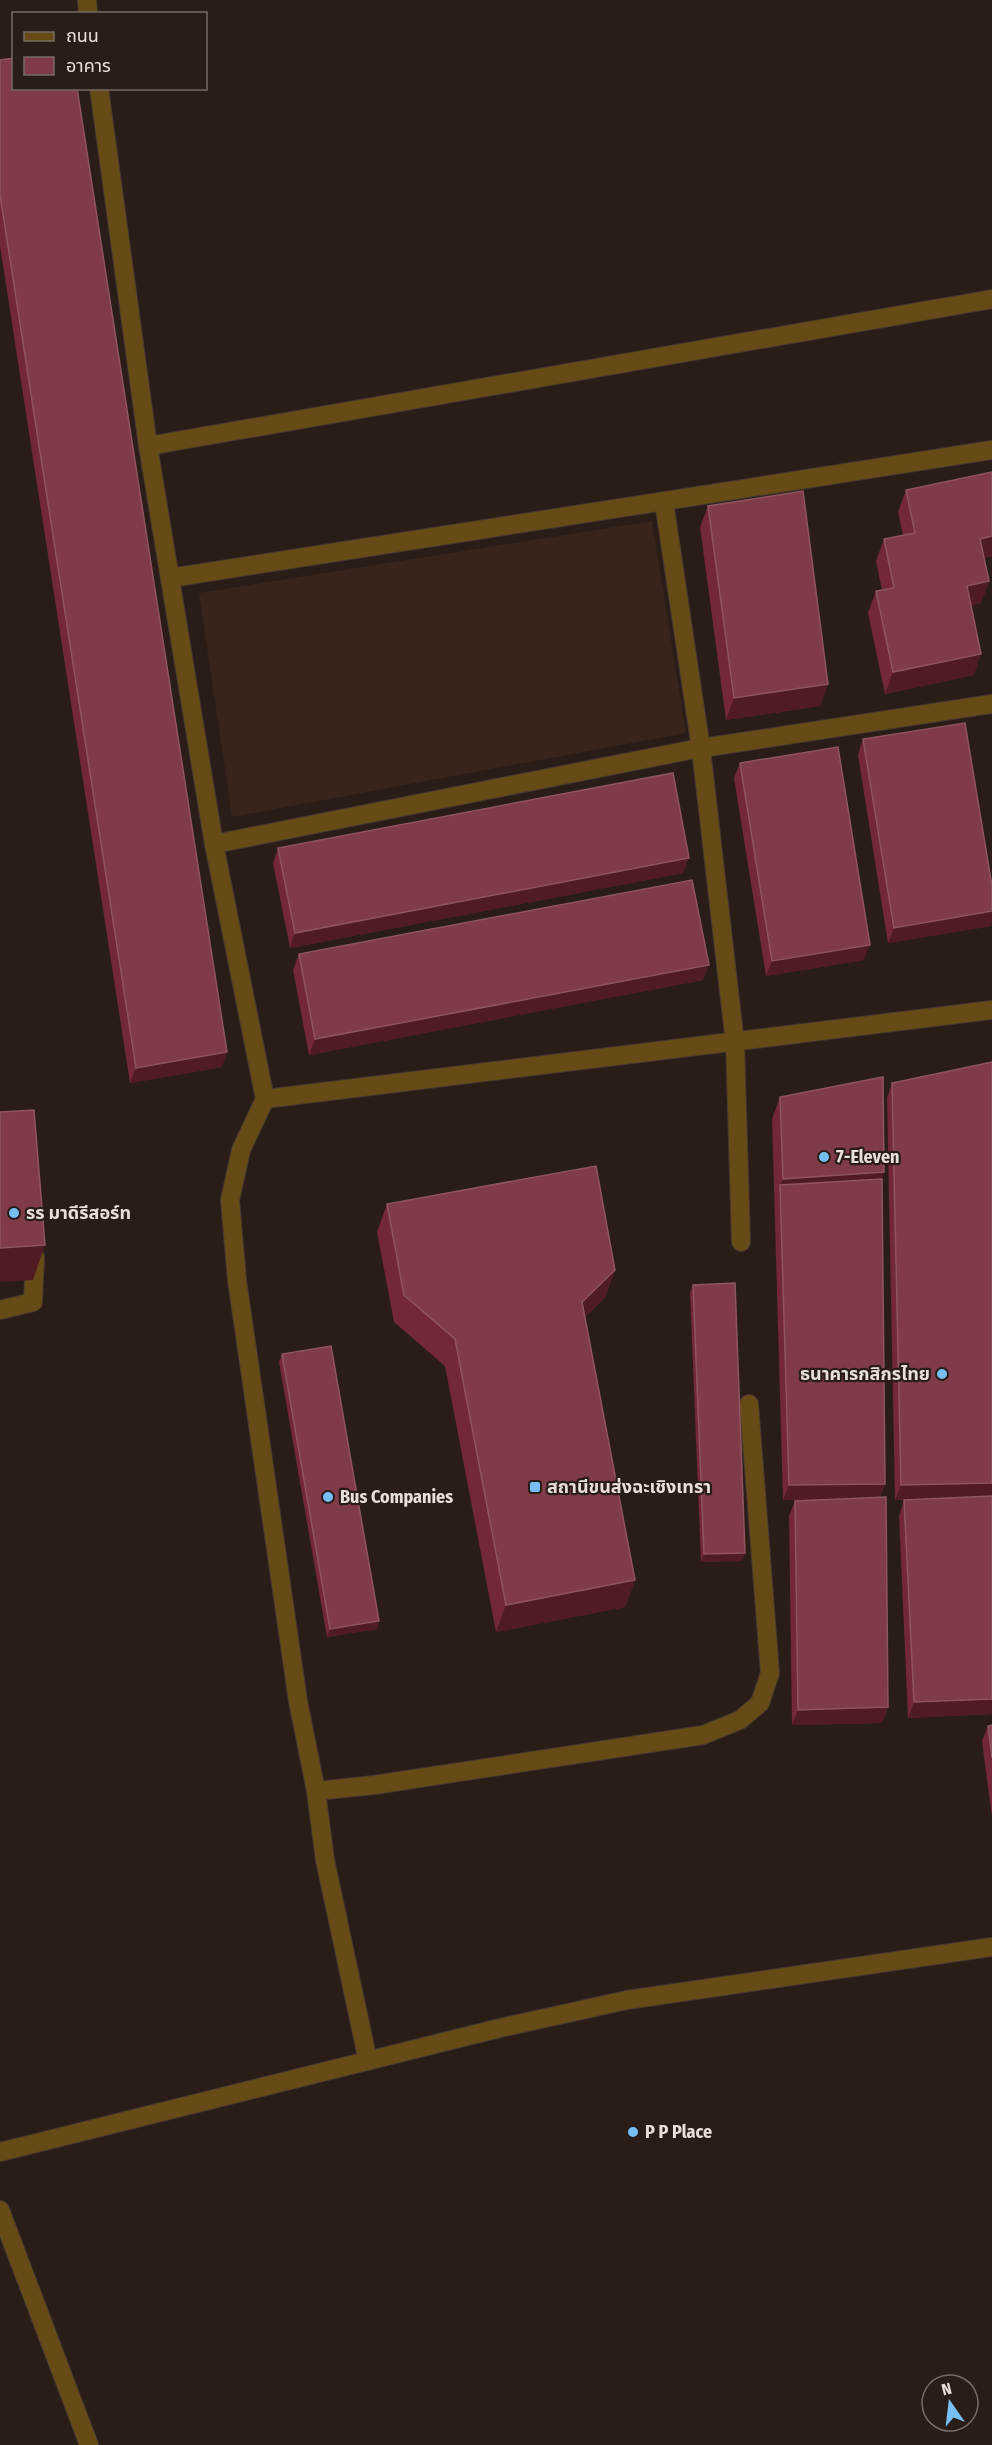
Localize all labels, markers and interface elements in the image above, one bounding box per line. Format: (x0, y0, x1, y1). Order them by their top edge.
legend (12, 12, 207, 90)
text: ถนน (66, 25, 99, 47)
text: อาคาร (66, 55, 111, 77)
place label: 7-Eleven (836, 1146, 899, 1168)
marker: 7-Eleven (817, 1150, 831, 1164)
place label: รร มาดีรีสอร์ท (26, 1202, 131, 1224)
marker: รร มาดีรีสอร์ท (7, 1206, 21, 1220)
place label: ธนาคารกสิกรไทย (800, 1363, 930, 1385)
marker: ธนาคารกสิกรไทย (935, 1367, 949, 1381)
place label: สถานีขนส่งฉะเชิงเทรา (547, 1476, 711, 1498)
marker: สถานีขนส่งฉะเชิงเทรา (528, 1480, 542, 1494)
place label: Bus Companies (340, 1486, 453, 1508)
marker: Bus Companies (321, 1490, 335, 1504)
place label: P P Place (645, 2121, 712, 2143)
marker: P P Place (626, 2125, 640, 2139)
north arrow (920, 2373, 980, 2433)
text: N (940, 2379, 953, 2399)

